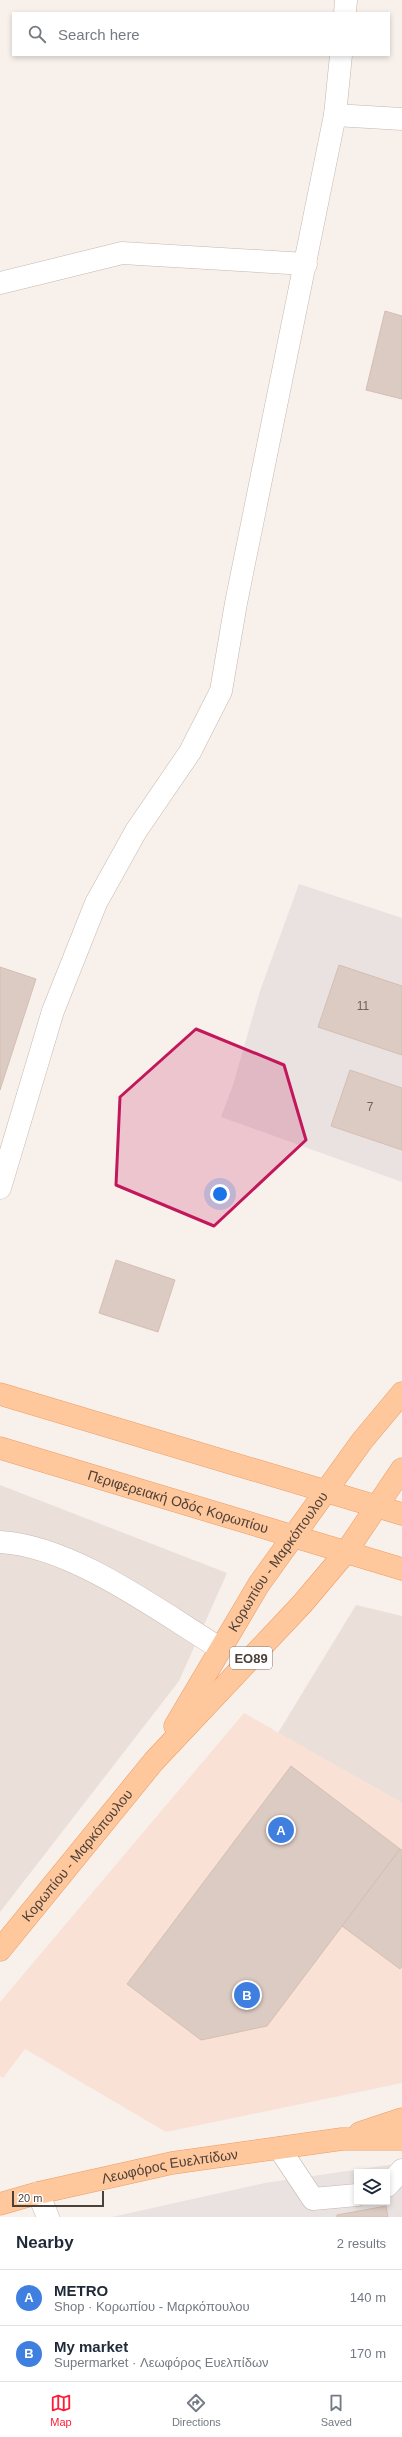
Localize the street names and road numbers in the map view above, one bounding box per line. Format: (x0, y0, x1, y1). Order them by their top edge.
street label: Περιφερειακή Οδός Κορωπίου (86, 1467, 270, 1536)
street label: Κορωπίου - Μαρκόπουλου (225, 1489, 331, 1634)
road number: ΕΟ89 (230, 1647, 272, 1669)
street label: Κορωπίου - Μαρκόπουλου (19, 1786, 136, 1925)
street label: Λεωφόρος Ευελπίδων (100, 2146, 239, 2187)

